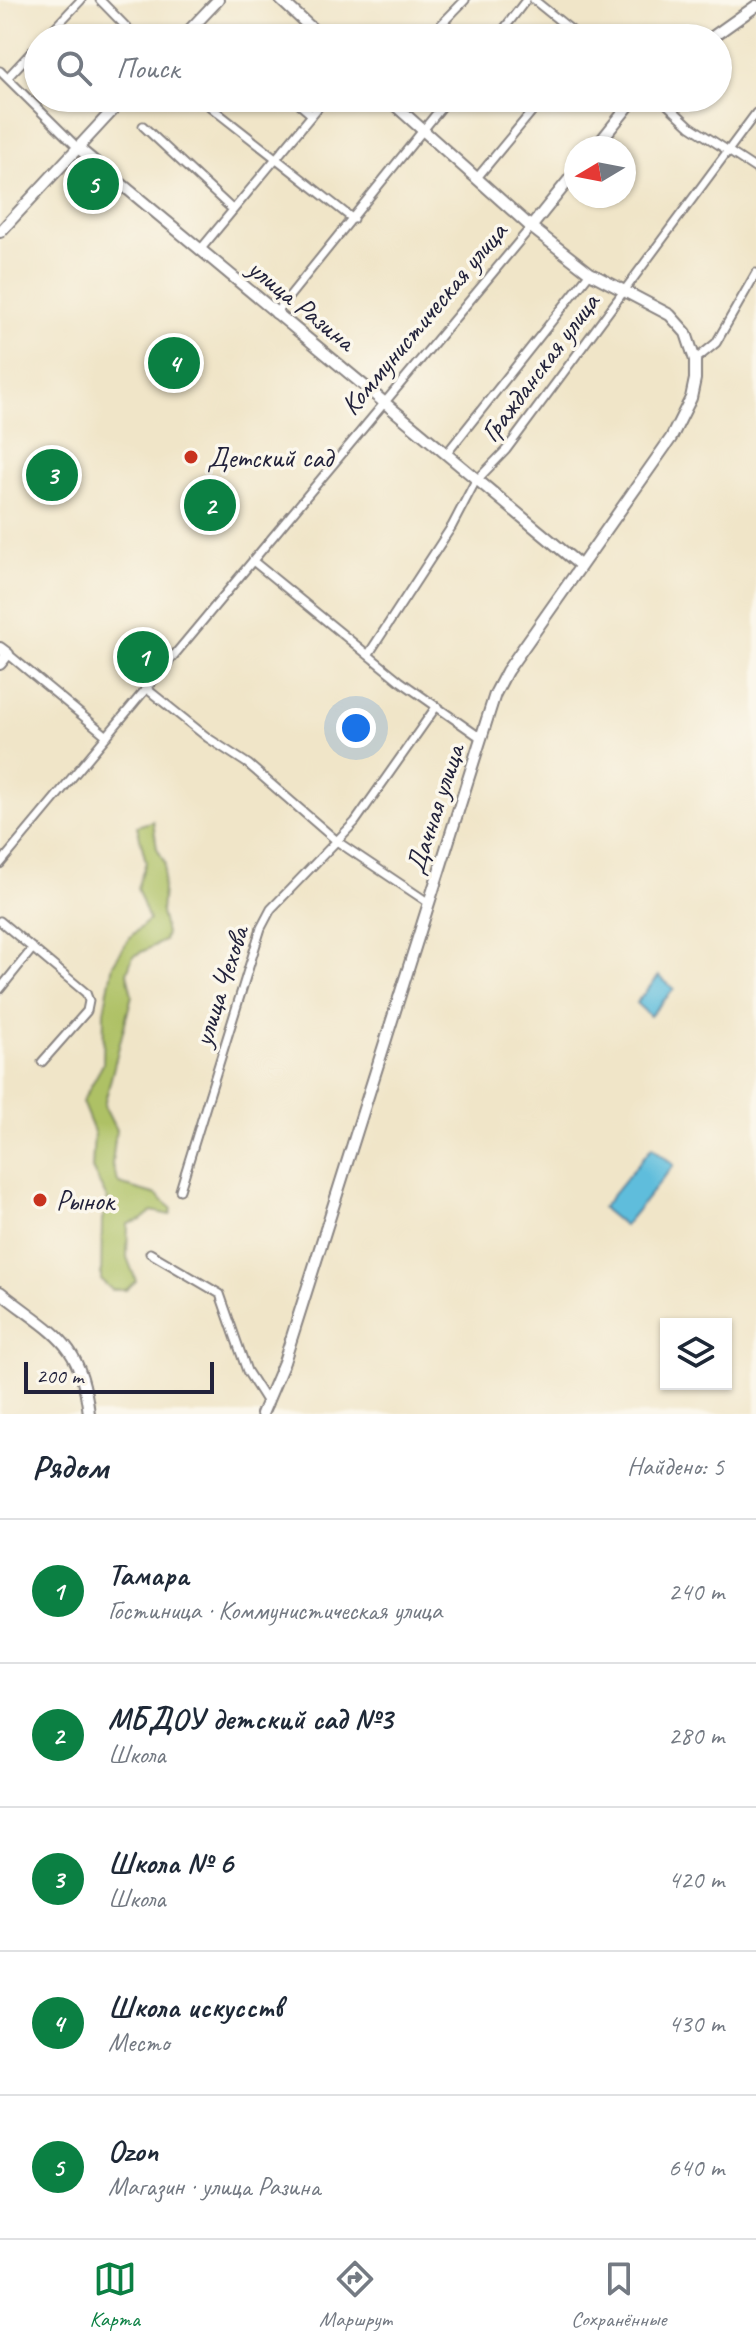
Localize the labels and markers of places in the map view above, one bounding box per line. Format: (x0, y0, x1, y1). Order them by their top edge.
pin: 5 (67, 154, 119, 214)
pin: 4 (148, 333, 200, 393)
place label: Детский сад (207, 440, 336, 475)
pin: 3 (26, 445, 78, 505)
marker: Детский сад (182, 448, 200, 466)
pin: 2 (184, 475, 236, 535)
pin: 1 (117, 627, 169, 687)
place label: Рынок (56, 1183, 117, 1218)
marker: Рынок (31, 1191, 49, 1209)

